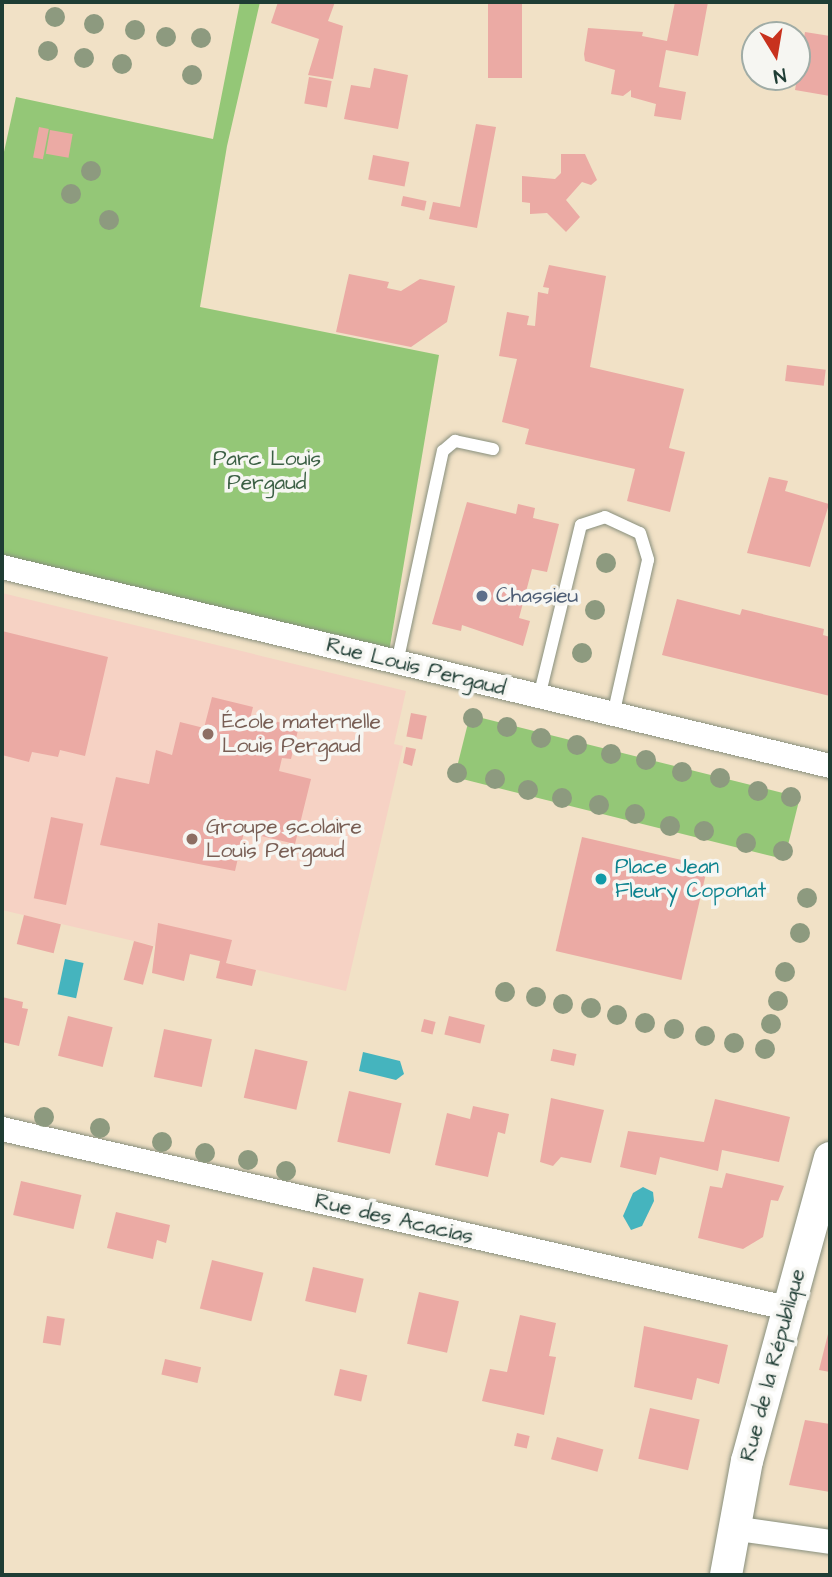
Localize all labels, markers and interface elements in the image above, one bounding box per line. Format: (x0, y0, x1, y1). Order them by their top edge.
north arrow (741, 21, 811, 91)
text: N (771, 61, 788, 90)
park label: Parc Louis Pergaud (213, 446, 321, 496)
place label: Chassieu (496, 583, 578, 609)
marker: Chassieu (474, 588, 490, 604)
street label: Rue Louis Pergaud (324, 633, 508, 701)
place label: École maternelle Louis Pergaud (222, 709, 381, 759)
marker: École maternelle Louis Pergaud (200, 726, 216, 742)
place label: Groupe scolaire Louis Pergaud (206, 814, 362, 864)
marker: Groupe scolaire Louis Pergaud (184, 831, 200, 847)
place label: Place Jean Fleury Coponat (615, 854, 766, 904)
marker: Place Jean Fleury Coponat (593, 871, 609, 887)
street label: Rue des Acacias (312, 1189, 476, 1249)
street label: Rue de la République (735, 1266, 811, 1464)

